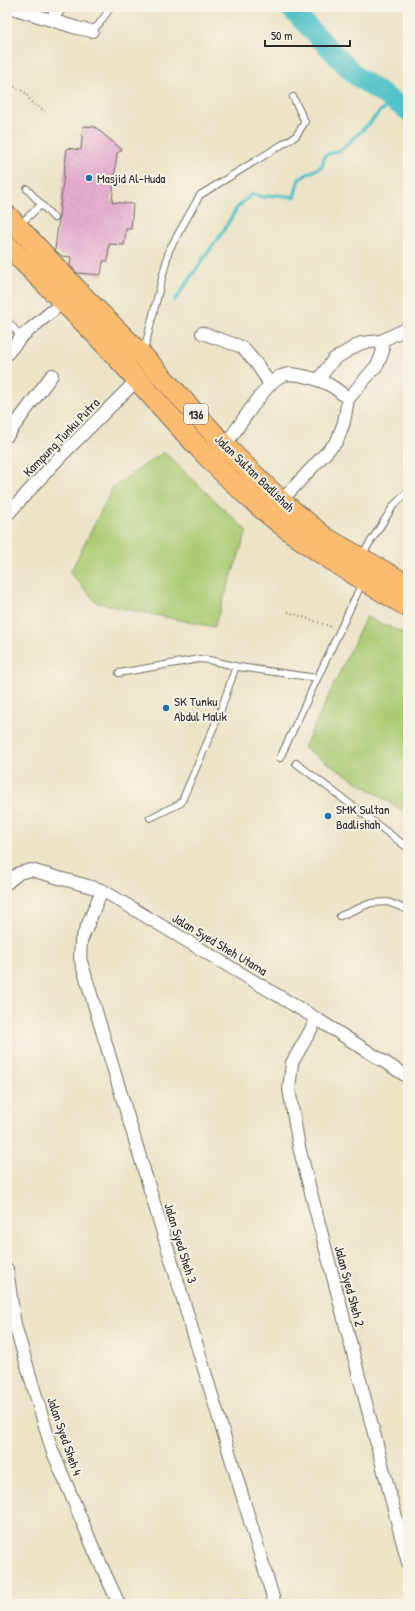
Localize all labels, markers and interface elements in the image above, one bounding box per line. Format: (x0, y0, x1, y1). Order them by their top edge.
scale bar (265, 22, 350, 48)
text: 50 m (271, 27, 292, 44)
place label: Masjid Al-Huda (97, 169, 165, 187)
marker: Masjid Al-Huda (84, 173, 94, 183)
street label: Kampung Tunku Putra (19, 394, 103, 480)
road number: 136 (184, 404, 208, 424)
street label: Jalan Sultan Badlishah (211, 430, 299, 516)
place label: SK Tunku Abdul Malik (174, 692, 228, 725)
marker: SK Tunku Abdul Malik (161, 703, 171, 713)
place label: SMK Sultan Badlishah (336, 800, 390, 833)
marker: SMK Sultan Badlishah (323, 811, 333, 821)
street label: Jalan Syed Sheh Utama (169, 909, 271, 979)
street label: Jalan Syed Sheh 3 (160, 1201, 202, 1285)
street label: Jalan Syed Sheh 2 (331, 1244, 369, 1328)
street label: Jalan Syed Sheh 4 (43, 1394, 87, 1478)

